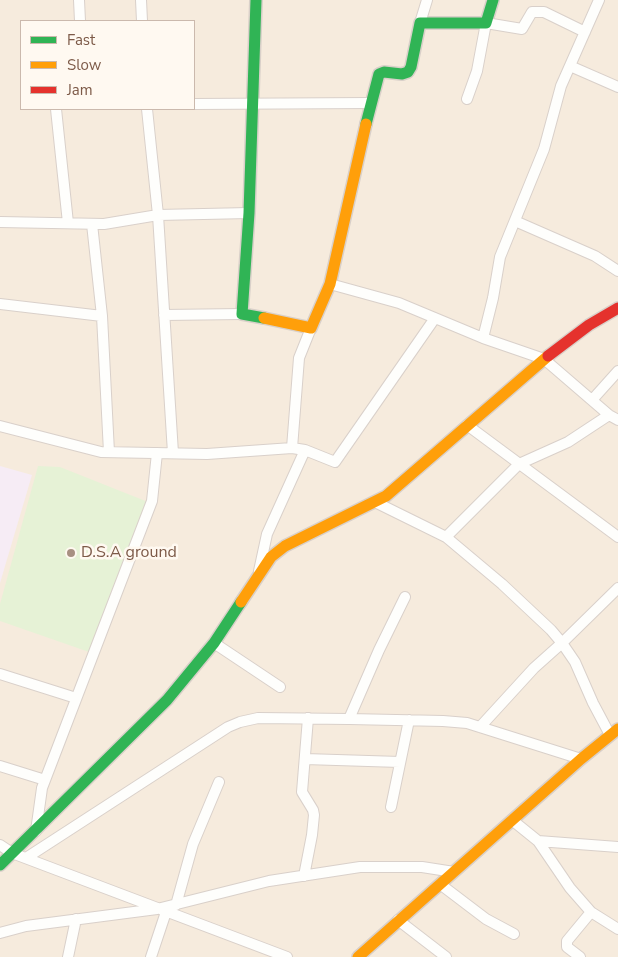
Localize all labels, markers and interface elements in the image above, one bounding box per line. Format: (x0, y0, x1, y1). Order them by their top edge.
legend (20, 20, 195, 110)
text: Fast (67, 30, 95, 50)
text: Slow (67, 55, 101, 75)
text: Jam (67, 80, 93, 100)
place label: D.S.A ground (81, 543, 177, 563)
marker: D.S.A ground (65, 547, 77, 559)

